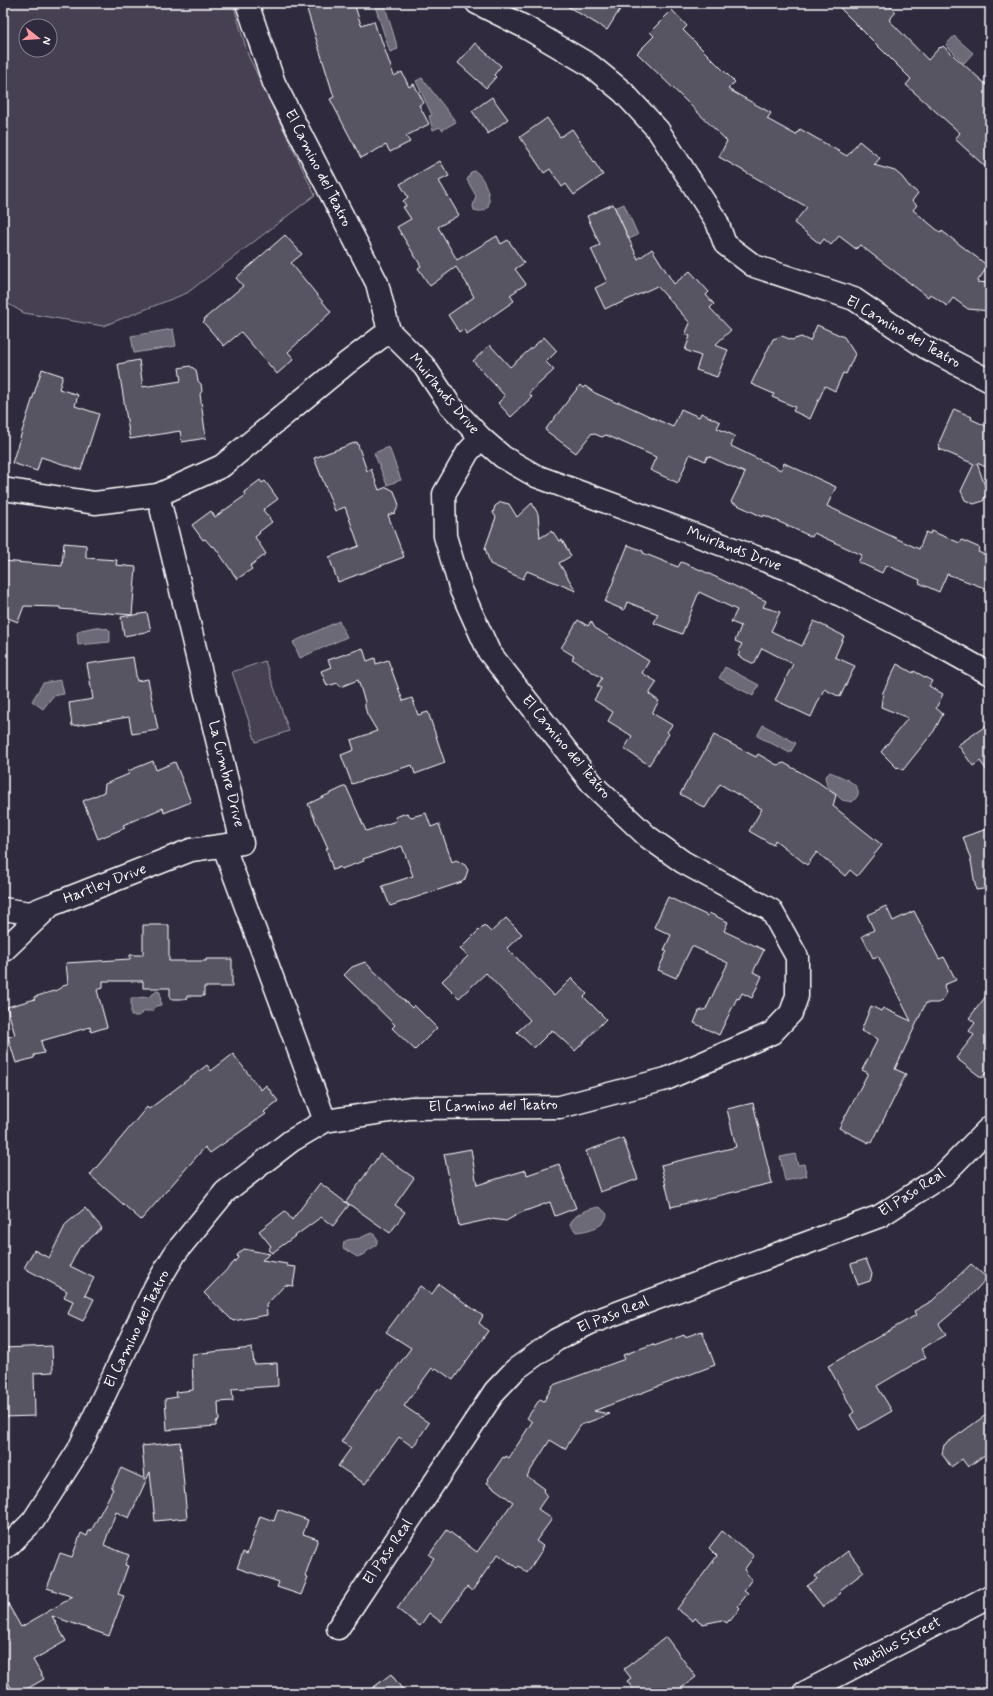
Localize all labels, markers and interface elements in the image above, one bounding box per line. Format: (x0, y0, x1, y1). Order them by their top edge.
north arrow (18, 18, 58, 58)
text: N (39, 35, 54, 46)
street label: El Camino del Teatro (280, 106, 356, 230)
street label: El Camino del Teatro (842, 291, 964, 373)
street label: Muirlands Drive (404, 349, 484, 439)
street label: Muirlands Drive (684, 522, 785, 576)
street label: El Camino del Teatro (517, 691, 615, 803)
street label: La Cumbre Drive (203, 719, 249, 830)
street label: Hartley Drive (60, 859, 150, 909)
street label: El Camino del Teatro (428, 1095, 558, 1117)
street label: El Paso Real (875, 1164, 949, 1222)
street label: El Camino del Teatro (100, 1266, 174, 1392)
street label: El Paso Real (574, 1291, 652, 1338)
street label: El Paso Real (359, 1515, 418, 1589)
street label: Nautilus Street (849, 1612, 945, 1676)

